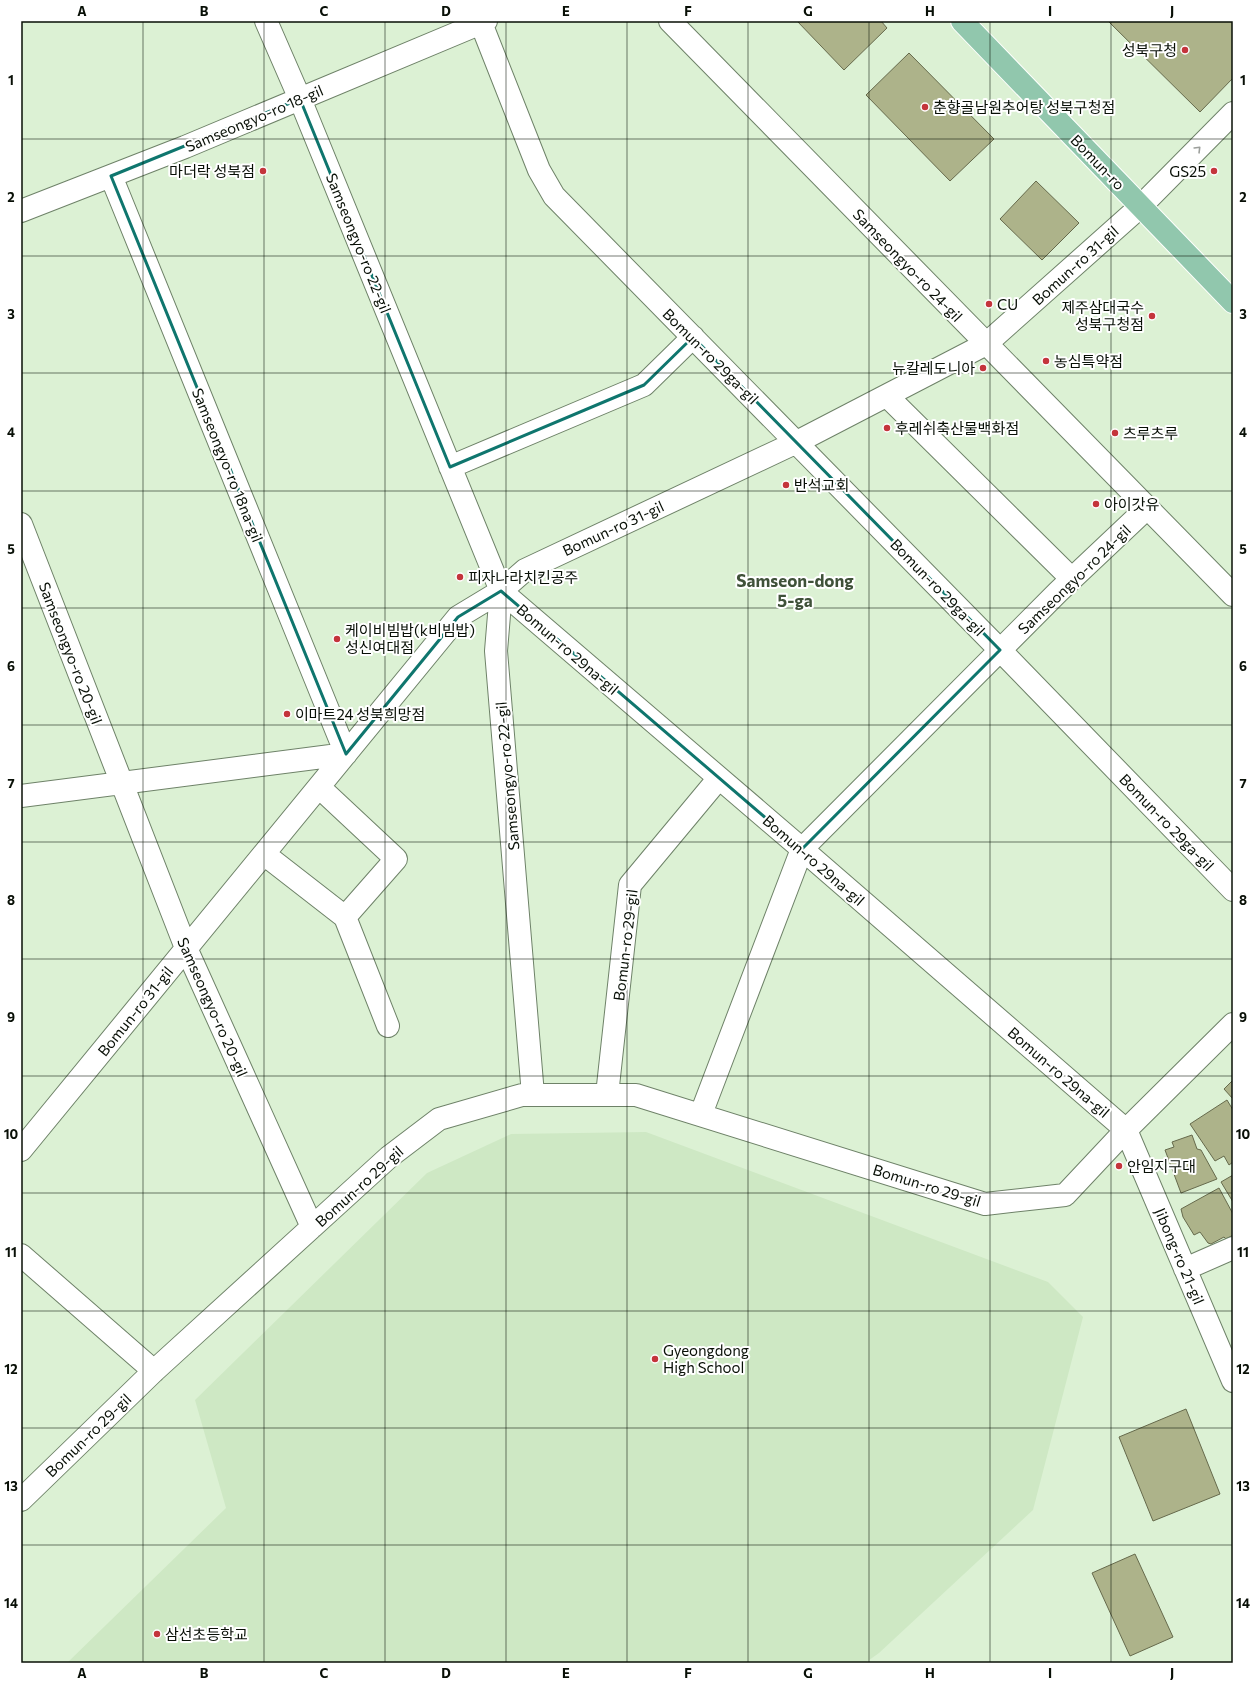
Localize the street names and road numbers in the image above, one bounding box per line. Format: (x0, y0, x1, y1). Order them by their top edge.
street label: Samseongyo-ro 18-gil (182, 81, 326, 155)
street label: Bomun-ro (1067, 131, 1129, 193)
street label: Samseongyo-ro 22-gil (323, 170, 395, 316)
street label: Samseongyo-ro 24-gil (850, 205, 966, 325)
street label: Bomun-ro 31-gil (1028, 222, 1122, 308)
street label: Bomun-ro 29ga-gil (659, 304, 763, 408)
street label: Samseongyo-ro 18na-gil (189, 385, 267, 545)
street label: Bomun-ro 31-gil (559, 497, 667, 559)
street label: Samseongyo-ro 24-gil (1014, 521, 1134, 637)
street label: Bomun-ro 29ga-gil (887, 535, 989, 639)
street label: Samseongyo-ro 20-gil (36, 579, 106, 727)
street label: Bomun-ro 29na-gil (514, 600, 622, 698)
street label: Samseongyo-ro 22-gil (492, 701, 522, 851)
street label: Bomun-ro 29ga-gil (1116, 770, 1218, 874)
street label: Bomun-ro 29na-gil (760, 811, 868, 909)
street label: Bomun-ro 29-gil (609, 888, 641, 1002)
street label: Samseongyo-ro 20-gil (174, 934, 252, 1080)
street label: Bomun-ro 31-gil (93, 963, 177, 1059)
street label: Bomun-ro 29na-gil (1005, 1023, 1113, 1121)
street label: Bomun-ro 29-gil (311, 1142, 407, 1230)
street label: Bomun-ro 29-gil (871, 1160, 983, 1210)
street label: Jibong-ro 21-gil (1152, 1205, 1208, 1307)
street label: Bomun-ro 29-gil (41, 1390, 135, 1480)

